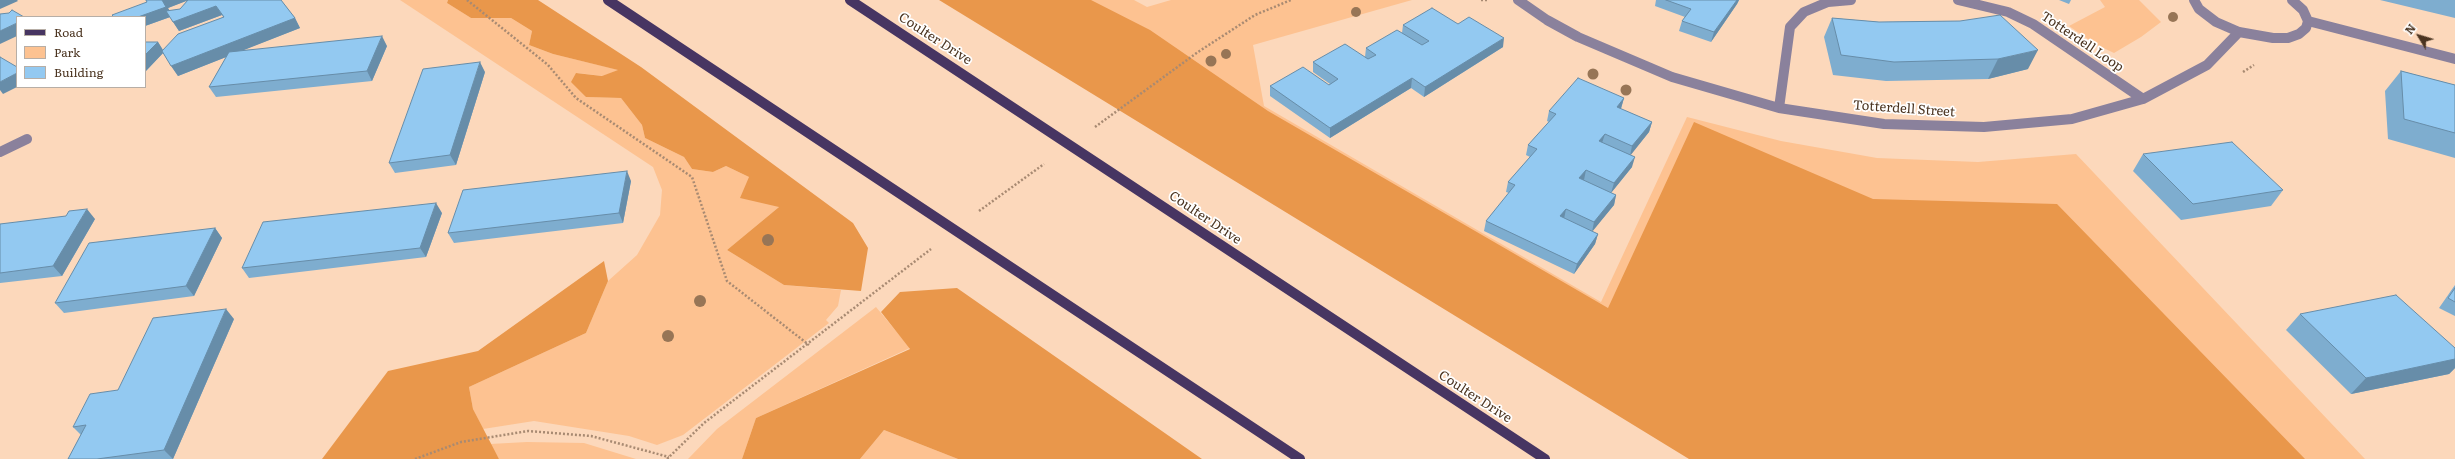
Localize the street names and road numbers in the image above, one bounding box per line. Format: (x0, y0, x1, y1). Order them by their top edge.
street label: Totterdell Loop (2038, 9, 2126, 75)
street label: Coulter Drive (896, 10, 974, 68)
street label: Totterdell Street (1853, 98, 1955, 120)
street label: Coulter Drive (1166, 188, 1244, 248)
street label: Coulter Drive (1436, 368, 1514, 426)

